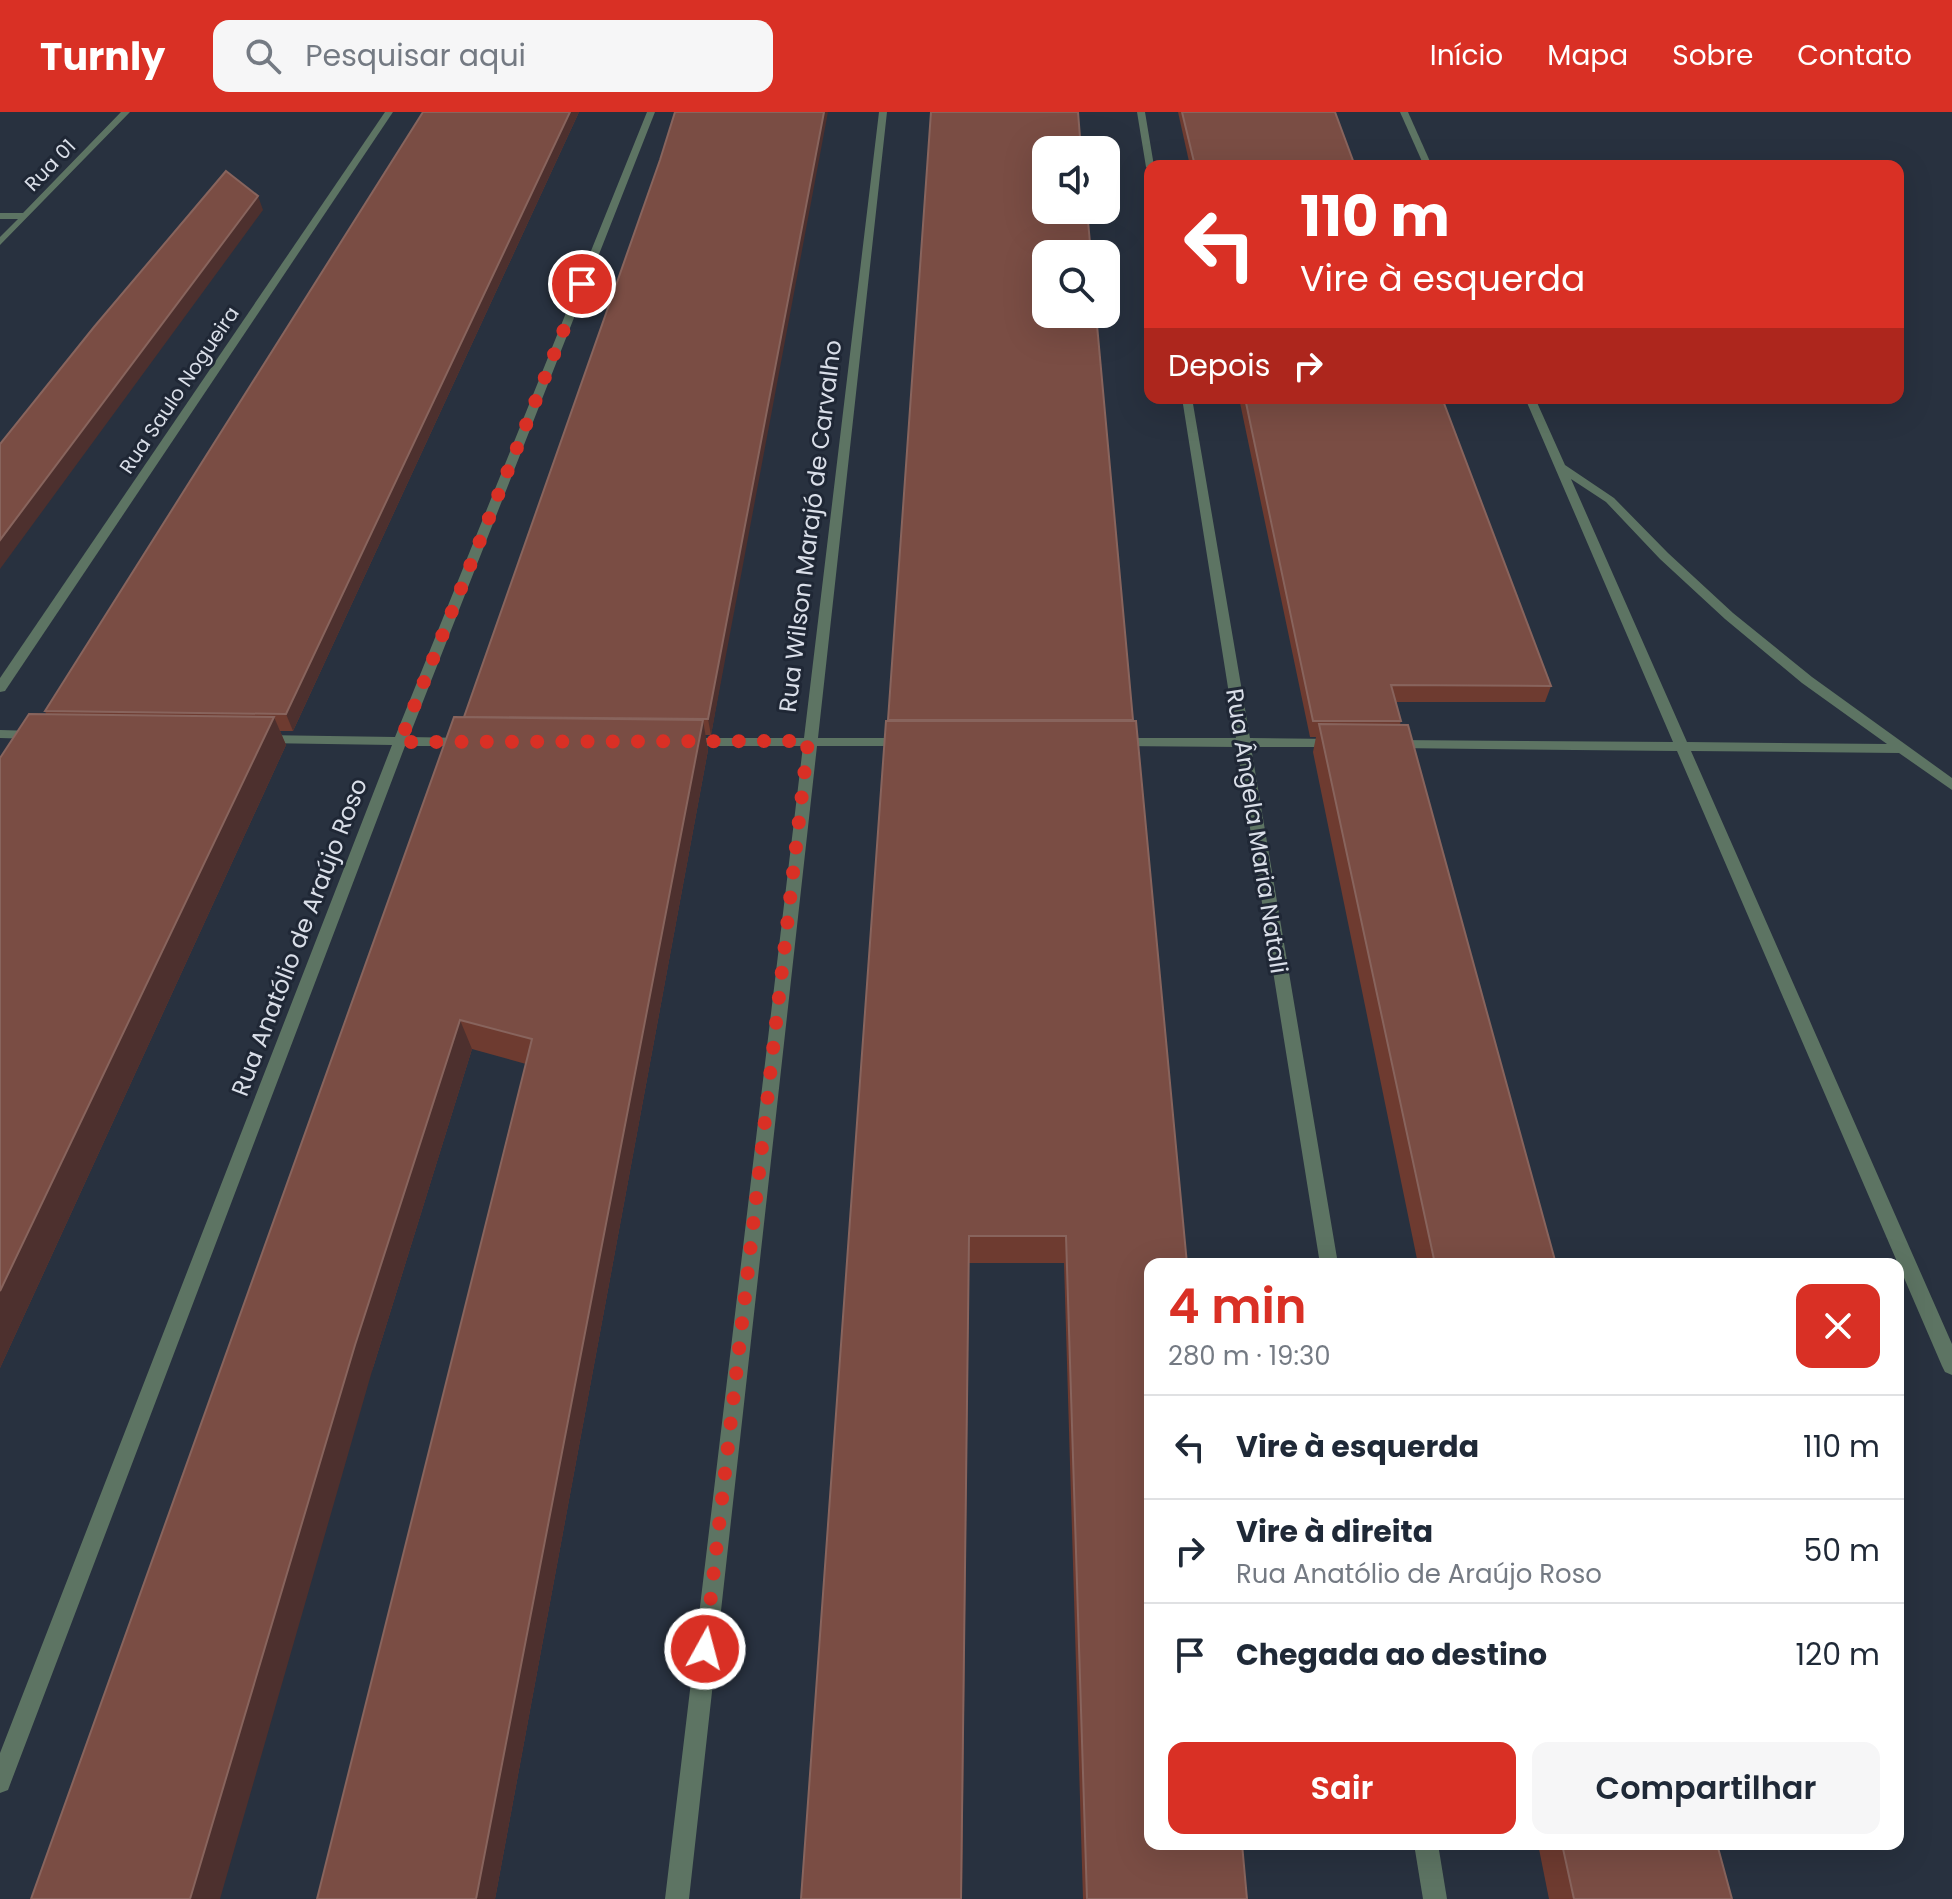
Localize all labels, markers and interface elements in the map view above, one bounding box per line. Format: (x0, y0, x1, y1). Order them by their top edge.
search box (213, 20, 773, 92)
text: Turnly (40, 30, 165, 83)
icon: search (241, 34, 285, 78)
text: Pesquisar aqui (305, 34, 526, 77)
text: Início (1430, 36, 1503, 75)
text: Mapa (1547, 36, 1628, 75)
text: Sobre (1672, 36, 1753, 75)
text: Contato (1797, 36, 1912, 75)
street label: Rua 01 (18, 133, 82, 197)
map controls (1032, 136, 1120, 328)
button: sound (1032, 136, 1120, 224)
text: 110 m (1300, 177, 1450, 256)
icon: left (1168, 192, 1272, 296)
button: search (1032, 240, 1120, 328)
pin (548, 250, 616, 318)
text: Vire à esquerda (1300, 253, 1585, 304)
icon: arrive (560, 262, 604, 306)
street label: Rua Saulo Nogueira (112, 301, 246, 479)
street label: Rua Wilson Marajó de Carvalho (771, 338, 849, 714)
text: Depois (1168, 344, 1270, 387)
icon: right (1286, 344, 1330, 388)
street label: Rua Ângela Maria Natali (1218, 686, 1296, 976)
street label: Rua Anatólio de Araújo Roso (223, 773, 375, 1101)
text: 4 min (1168, 1273, 1307, 1340)
button: close (1796, 1284, 1880, 1368)
text: 280 m · 19:30 (1168, 1338, 1331, 1374)
icon: left (1168, 1425, 1212, 1469)
text: Vire à esquerda (1236, 1425, 1479, 1468)
text: 110 m (1803, 1425, 1880, 1468)
text: Vire à direita (1236, 1510, 1433, 1553)
icon: right (1168, 1529, 1212, 1573)
text: 50 m (1803, 1529, 1880, 1572)
text: Rua Anatólio de Araújo Roso (1236, 1556, 1602, 1592)
position arrow (663, 1607, 747, 1691)
icon: arrive (1168, 1633, 1212, 1677)
text: Chegada ao destino (1236, 1633, 1547, 1676)
text: 120 m (1795, 1633, 1880, 1676)
button: Sair (1168, 1742, 1516, 1834)
button: Compartilhar (1532, 1742, 1880, 1834)

